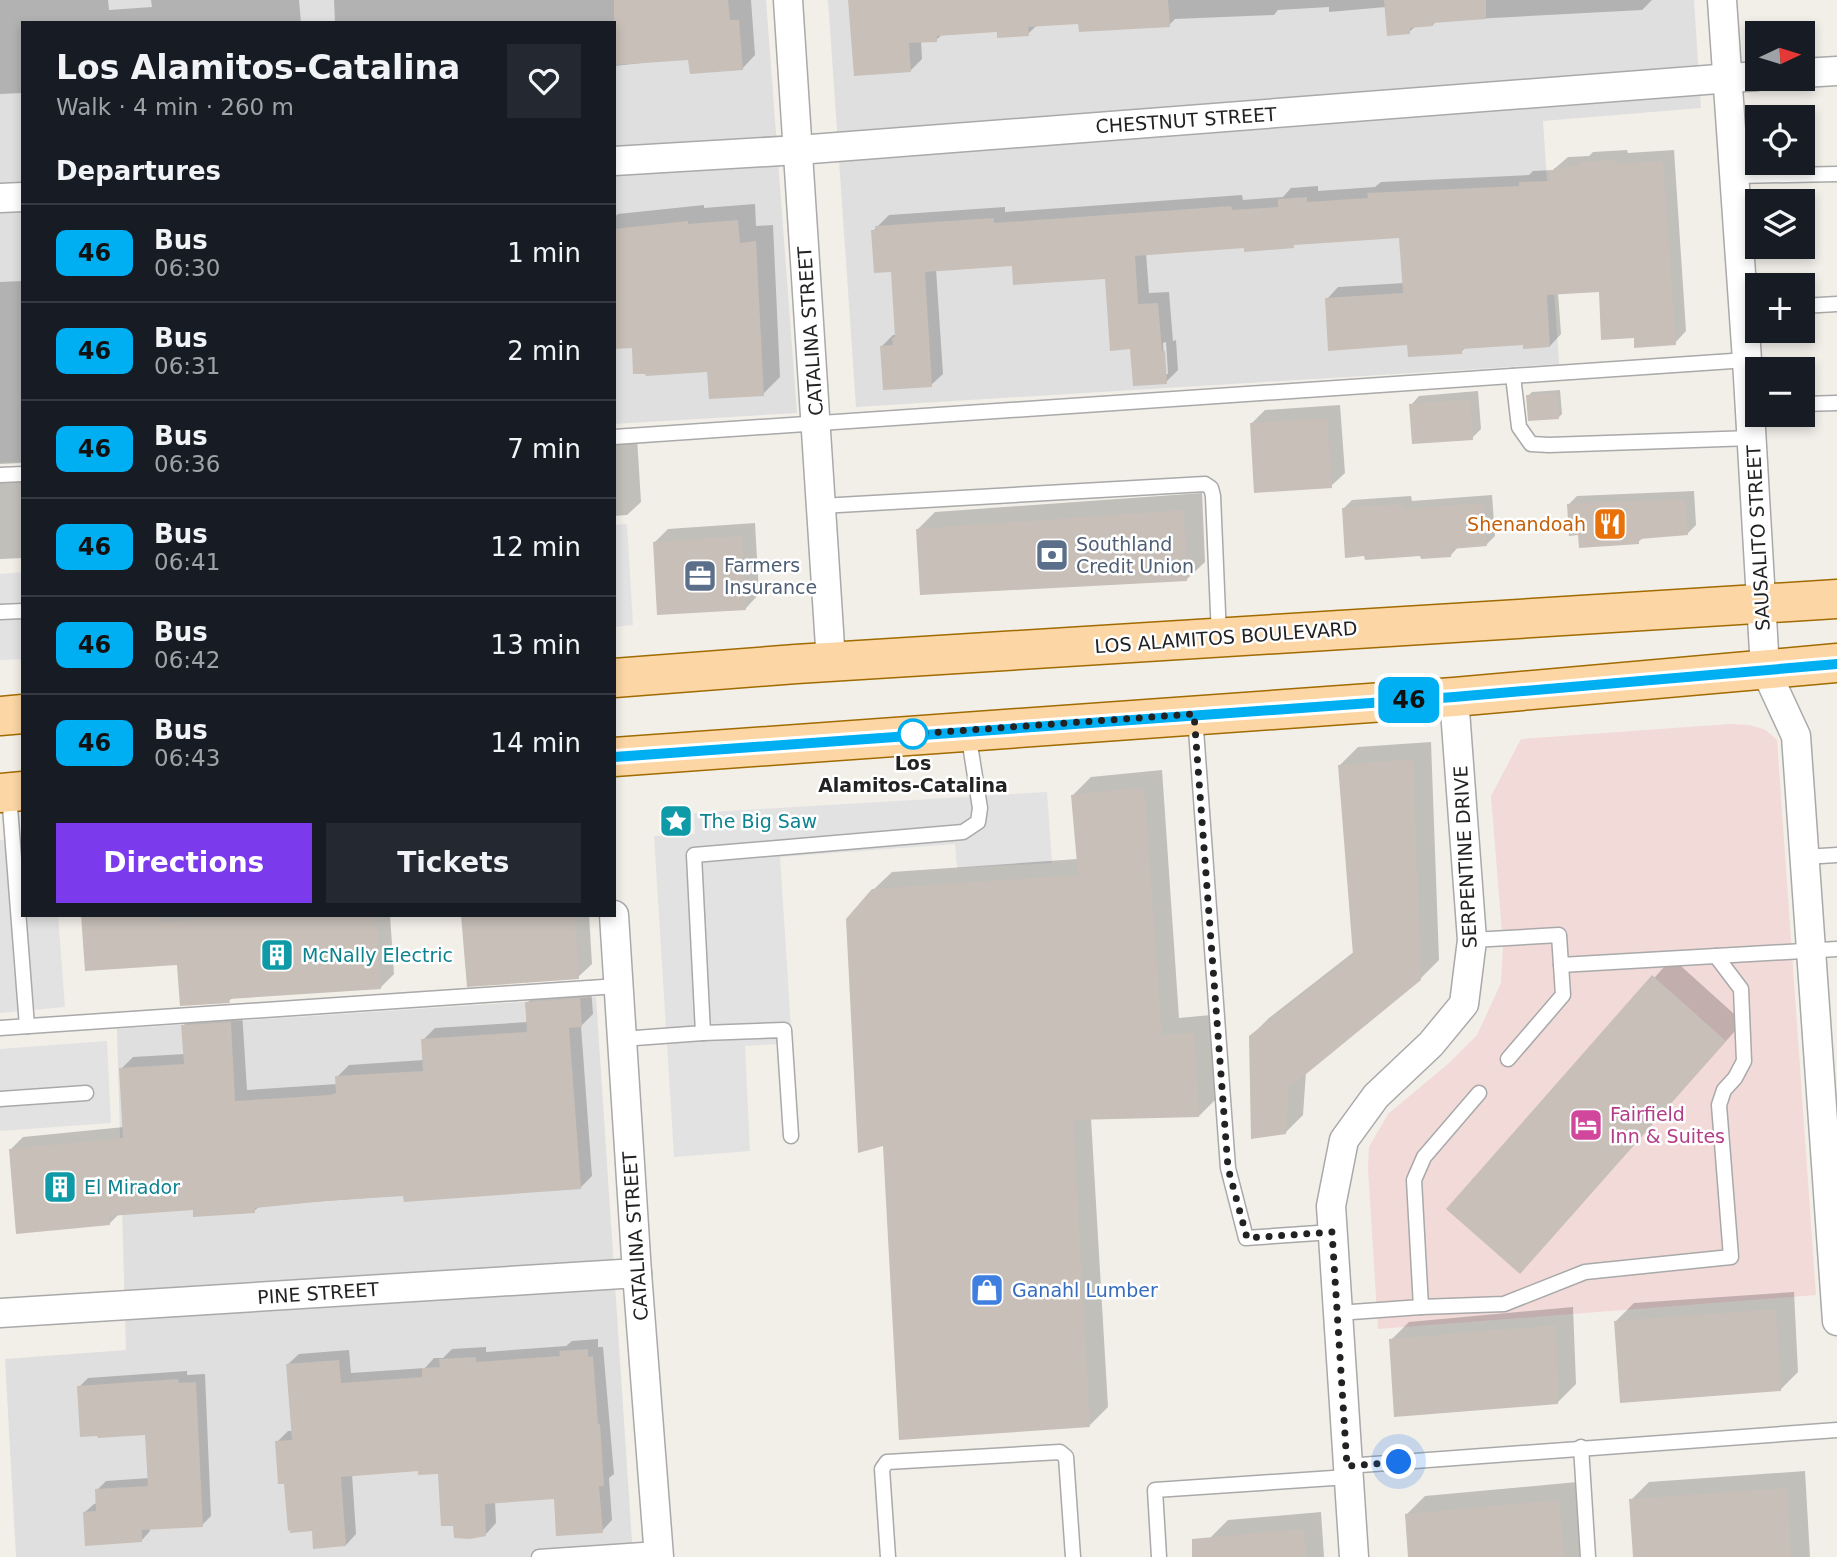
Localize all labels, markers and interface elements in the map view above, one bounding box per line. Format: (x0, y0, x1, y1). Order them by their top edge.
north arrow (1745, 21, 1815, 91)
map controls (1745, 21, 1815, 427)
button: heart (507, 44, 581, 118)
text: Los Alamitos-Catalina (56, 48, 460, 87)
text: Walk · 4 min · 260 m (56, 94, 294, 120)
street label: CHESTNUT STREET (1095, 103, 1278, 137)
button: locate (1745, 105, 1815, 175)
text: Departures (56, 156, 221, 186)
button: layers (1745, 189, 1815, 259)
text: Bus (154, 225, 208, 255)
text: 1 min (507, 238, 581, 268)
text: 46 (78, 239, 111, 267)
street label: CATALINA STREET (793, 245, 827, 416)
text: 06:30 (154, 255, 220, 281)
button: + (1745, 273, 1815, 343)
text: Bus (154, 323, 208, 353)
text: 2 min (507, 336, 581, 366)
text: 46 (78, 337, 111, 365)
text: 06:31 (154, 353, 220, 379)
button: − (1745, 357, 1815, 427)
text: Bus (154, 421, 208, 451)
text: 7 min (507, 434, 581, 464)
text: 46 (78, 435, 111, 463)
street label: SAUSALITO STREET (1742, 444, 1774, 631)
text: 06:36 (154, 451, 220, 477)
restaurant icon: Shenandoah (1591, 505, 1629, 543)
place label: Shenandoah (1467, 513, 1586, 535)
text: Bus (154, 519, 208, 549)
text: 12 min (491, 532, 581, 562)
text: 46 (78, 533, 111, 561)
place label: Southland Credit Union (1076, 533, 1194, 577)
bank icon: Southland Credit Union (1033, 536, 1071, 574)
text: 06:41 (154, 549, 220, 575)
place label: Farmers Insurance (724, 554, 817, 598)
office icon: Farmers Insurance (681, 557, 719, 595)
text: Bus (154, 617, 208, 647)
street label: LOS ALAMITOS BOULEVARD (1094, 617, 1358, 657)
text: 13 min (491, 630, 581, 660)
text: 46 (78, 631, 111, 659)
text: 06:42 (154, 647, 220, 673)
line badge: 46 (1378, 677, 1440, 723)
text: 46 (1392, 686, 1426, 714)
text: Bus (154, 715, 208, 745)
marker: Los Alamitos-Catalina (898, 719, 928, 749)
text: 14 min (491, 728, 581, 758)
text: 46 (78, 729, 111, 757)
text: 06:43 (154, 745, 220, 771)
place label: Los Alamitos-Catalina (818, 752, 1008, 796)
street label: SERPENTINE DRIVE (1449, 765, 1481, 949)
place icon: The Big Saw (657, 802, 695, 840)
place label: The Big Saw (699, 810, 817, 832)
button: Directions (56, 823, 312, 903)
button: Tickets (326, 823, 581, 903)
building icon: McNally Electric (258, 936, 296, 974)
place label: McNally Electric (302, 944, 453, 966)
place label: Fairfield Inn & Suites (1610, 1103, 1725, 1147)
hotel icon: Fairfield Inn & Suites (1567, 1106, 1605, 1144)
street label: CATALINA STREET (618, 1150, 652, 1321)
building icon: El Mirador (41, 1168, 79, 1206)
place label: El Mirador (84, 1176, 180, 1198)
shop icon: Ganahl Lumber (968, 1271, 1006, 1309)
street label: PINE STREET (256, 1278, 380, 1308)
place label: Ganahl Lumber (1012, 1279, 1158, 1301)
your location (1381, 1444, 1416, 1479)

